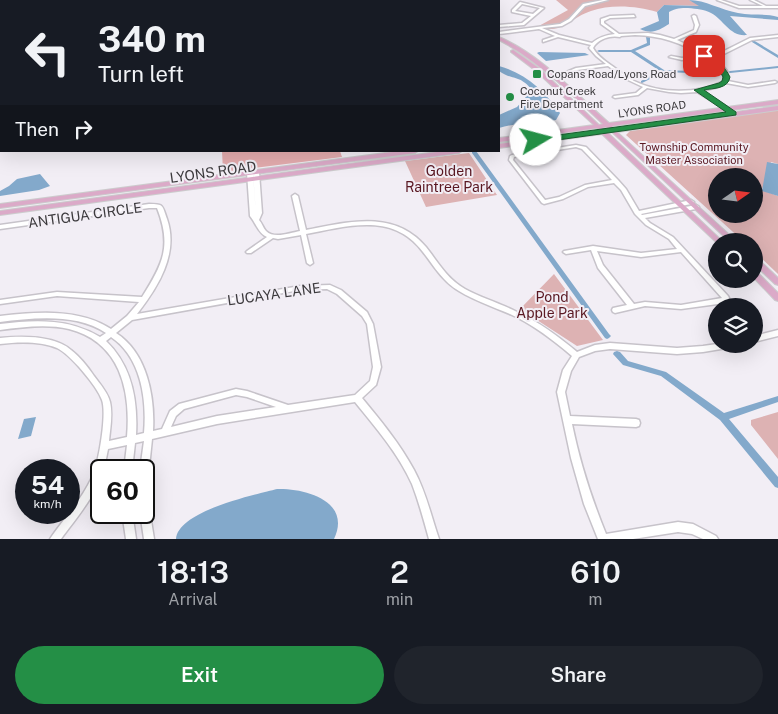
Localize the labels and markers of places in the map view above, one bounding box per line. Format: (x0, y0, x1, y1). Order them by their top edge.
pin (683, 35, 725, 77)
marker: Copans Road/Lyons Road (531, 68, 543, 80)
place label: Copans Road/Lyons Road (547, 68, 676, 80)
place label: Coconut Creek Fire Department (520, 85, 603, 110)
marker: Coconut Creek Fire Department (504, 91, 516, 103)

